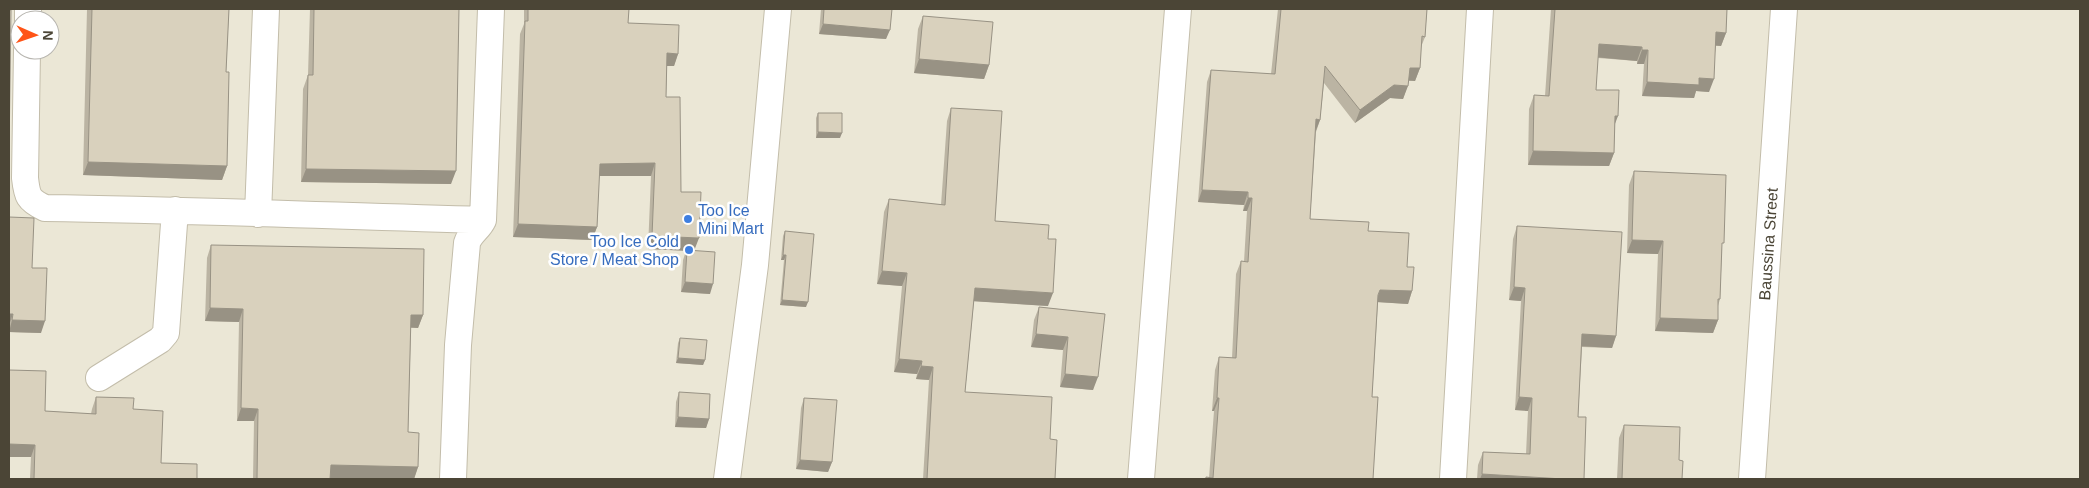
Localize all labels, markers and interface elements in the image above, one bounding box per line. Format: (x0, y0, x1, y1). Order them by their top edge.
north arrow (10, 10, 60, 60)
text: N (40, 30, 56, 41)
street label: Baussina Street (1756, 187, 1781, 301)
place label: Too Ice Mini Mart (698, 202, 764, 237)
marker: Too Ice Mini Mart (682, 213, 694, 225)
place label: Too Ice Cold Store / Meat Shop (550, 233, 679, 268)
marker: Too Ice Cold Store / Meat Shop (683, 244, 695, 256)

